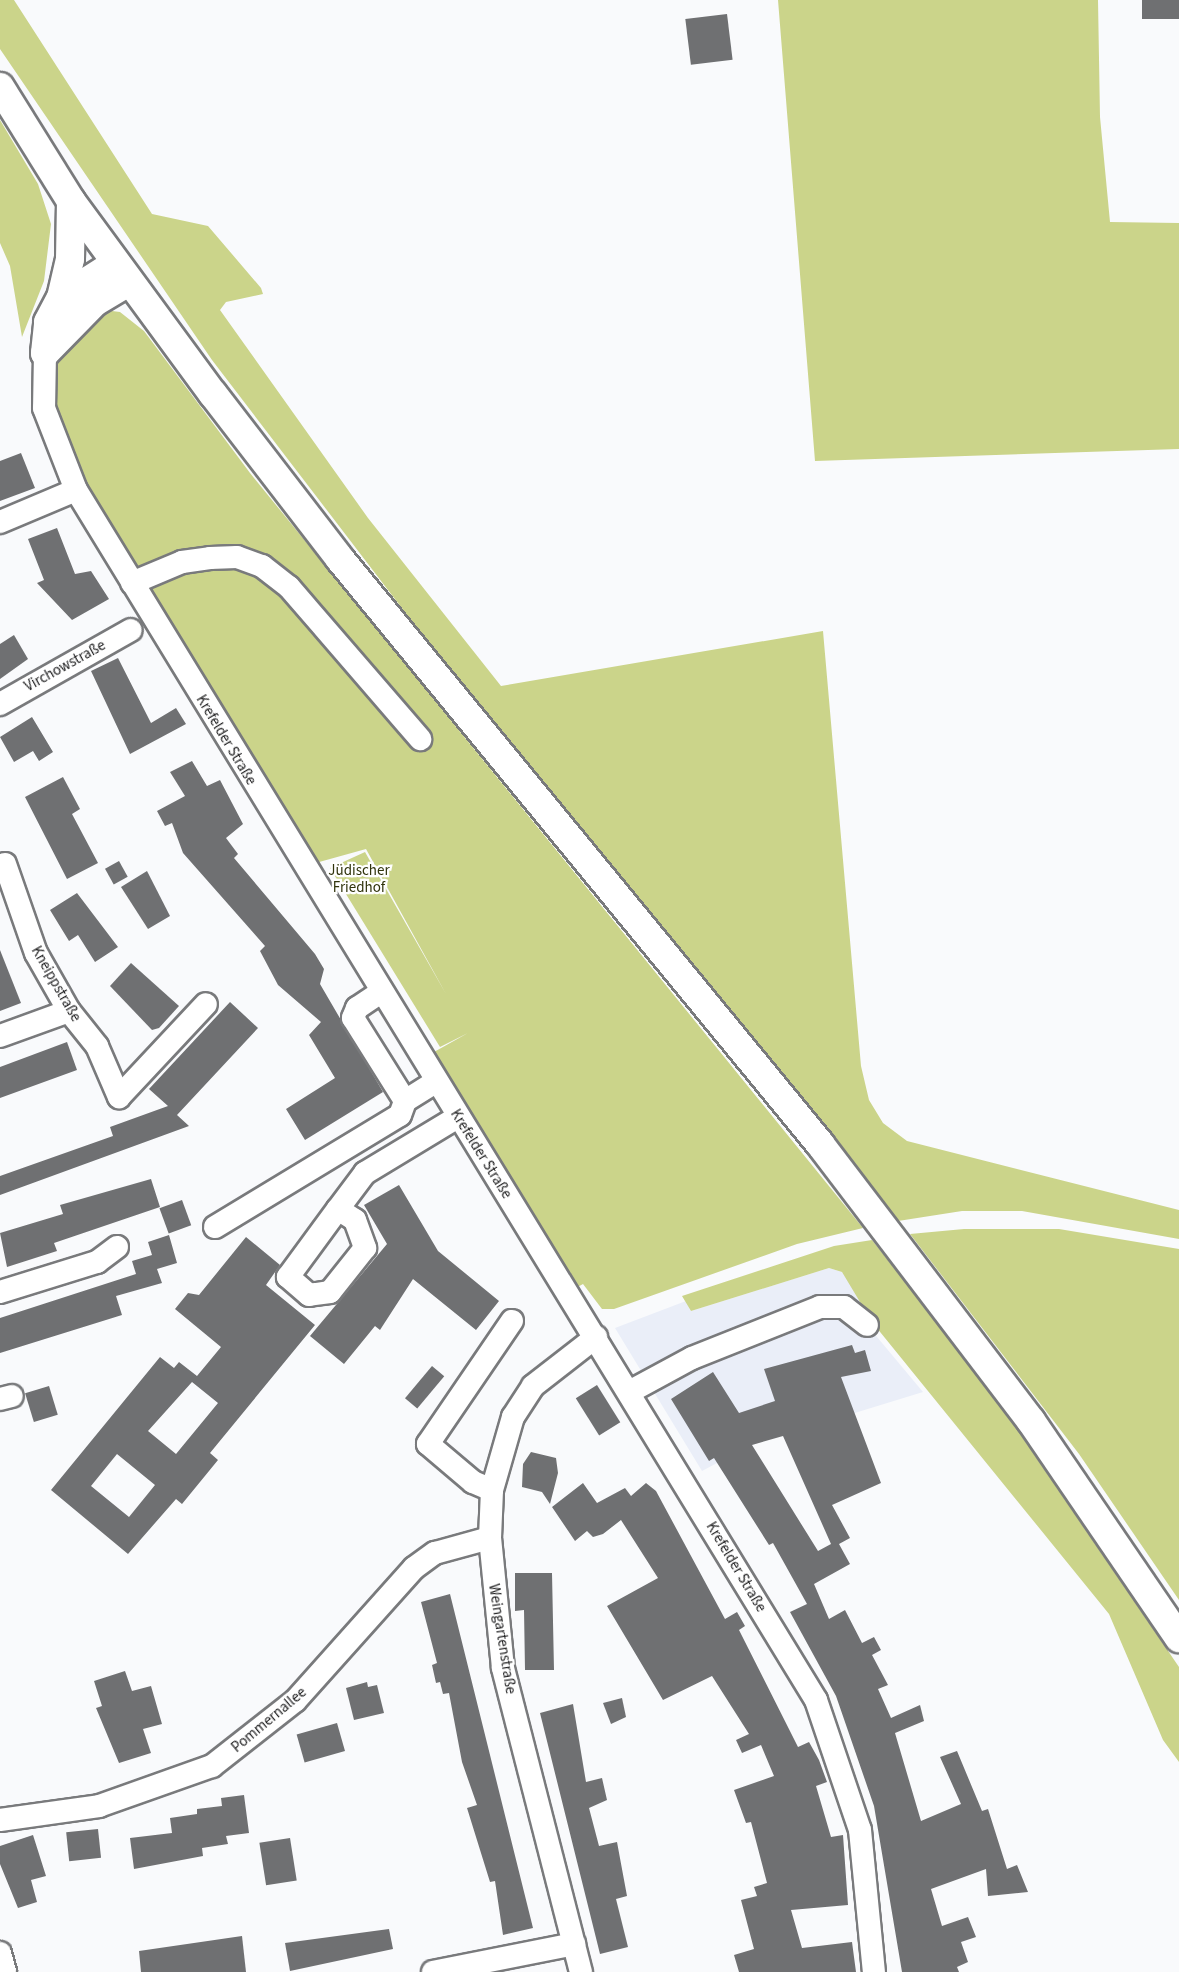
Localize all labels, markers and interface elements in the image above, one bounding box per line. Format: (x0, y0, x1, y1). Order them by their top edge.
street label: Virchowstraße (21, 636, 109, 696)
street label: Krefelder Straße (192, 692, 260, 788)
park label: Jüdischer Friedhof (328, 861, 390, 896)
street label: Kneippstraße (27, 943, 85, 1025)
street label: Krefelder Straße (446, 1106, 516, 1202)
street label: Krefelder Straße (702, 1519, 770, 1615)
street label: Weingartenstraße (484, 1583, 520, 1695)
street label: Pommernallee (228, 1684, 310, 1756)

